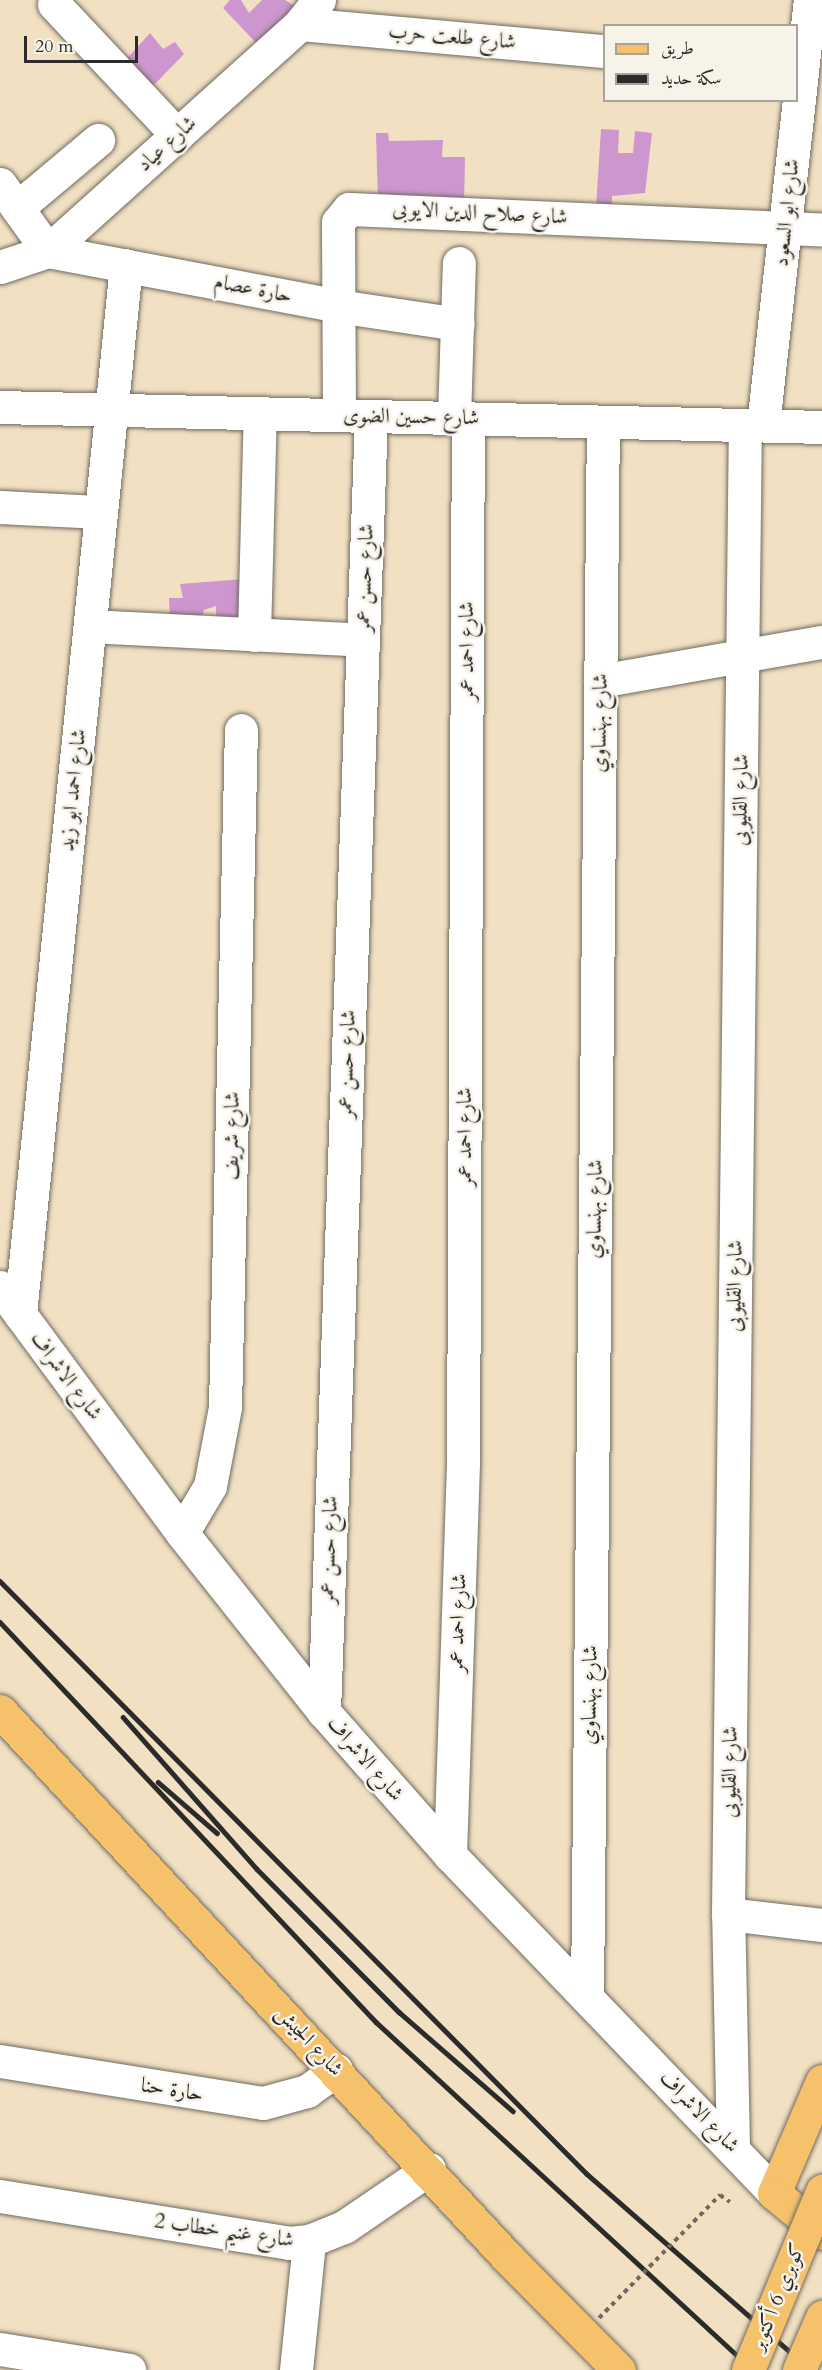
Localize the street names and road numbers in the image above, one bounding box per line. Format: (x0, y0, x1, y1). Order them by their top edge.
street label: شارع طلعت حرب (387, 19, 517, 55)
street label: شارع عياد (132, 111, 202, 177)
street label: شارع ابو السعود (769, 158, 805, 268)
street label: شارع صلاح الدين الايوبى (392, 196, 568, 230)
street label: حارة عصام (212, 269, 294, 309)
street label: شارع حسين الضوى (343, 403, 479, 431)
street label: شارع حسن عمر (351, 523, 379, 633)
street label: شارع احمد عمر (454, 601, 480, 701)
street label: شارع بهنساوي (587, 673, 613, 773)
street label: شارع احمد ابو زيد (54, 728, 92, 852)
street label: شارع القليوبى (728, 754, 754, 846)
street label: شارع حسن عمر (333, 1009, 361, 1119)
street label: شارع احمد عمر (452, 1087, 478, 1187)
street label: شارع شريف (219, 1091, 245, 1181)
street label: شارع بهنساوي (582, 1159, 608, 1259)
street label: شارع القليوبى (722, 1240, 748, 1332)
street label: شارع الاشراف (25, 1327, 107, 1425)
street label: شارع حسن عمر (315, 1495, 343, 1605)
street label: شارع احمد عمر (444, 1573, 472, 1673)
street label: شارع بهنساوي (577, 1645, 603, 1745)
street label: شارع الاشراف (321, 1711, 409, 1807)
street label: شارع القليوبى (717, 1726, 743, 1818)
street label: شارع الجيش (270, 2000, 348, 2082)
street label: شارع الاشراف (654, 2066, 744, 2158)
street label: حارة حنا (139, 2073, 205, 2107)
street label: شارع غنيم خطاب 2 (153, 2209, 295, 2253)
street label: كوبري 6 أكتوبر (745, 2240, 811, 2354)

